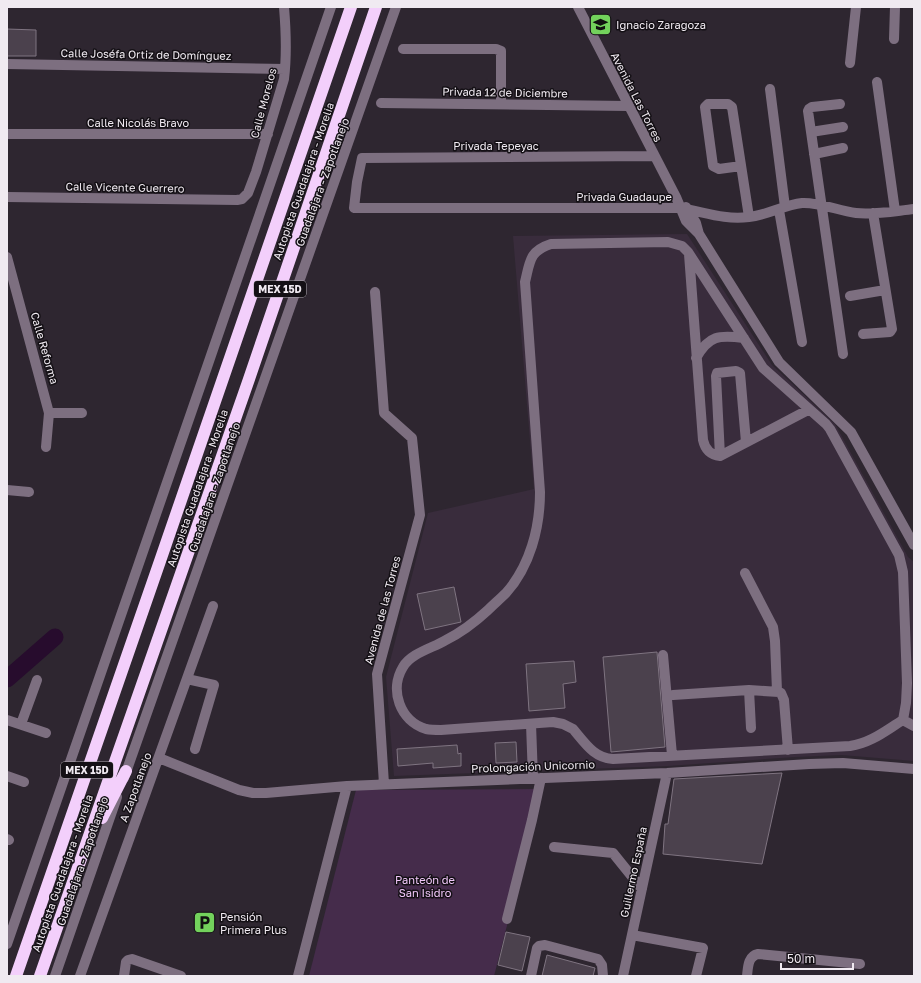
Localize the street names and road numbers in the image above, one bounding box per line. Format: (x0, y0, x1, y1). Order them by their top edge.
street label: Calle Joséfa Ortiz de Domínguez (61, 46, 232, 62)
street label: Avenida Las Torres (609, 50, 665, 144)
street label: Calle Morelos (247, 66, 279, 140)
street label: Privada 12 de Diciembre (442, 84, 568, 100)
street label: Autopista Guadalajara - Morelia (270, 101, 336, 261)
street label: Calle Nicolás Bravo (87, 116, 189, 129)
street label: Guadalajara - Zapotlanejo (293, 116, 351, 248)
street label: Privada Tepeyac (453, 139, 539, 152)
street label: Calle Vicente Guerrero (65, 179, 185, 195)
street label: Privada Guadaupe (576, 190, 672, 203)
road number: MEX 15D (254, 281, 306, 297)
street label: Calle Reforma (29, 311, 61, 385)
street label: Autopista Guadalajara - Morelia (164, 408, 230, 568)
street label: Guadalajara - Zapotlanejo (186, 420, 242, 553)
street label: Avenida de las Torres (361, 554, 403, 666)
street label: A Zapotlanejo (116, 750, 154, 824)
street label: Prolongación Unicornio (471, 757, 595, 775)
road number: MEX 15D (61, 762, 113, 778)
street label: Autopista Guadalajara - Morelia (29, 793, 95, 953)
street label: Guadalajara - Zapotlanejo (54, 794, 110, 927)
street label: Guillermo España (617, 825, 649, 919)

